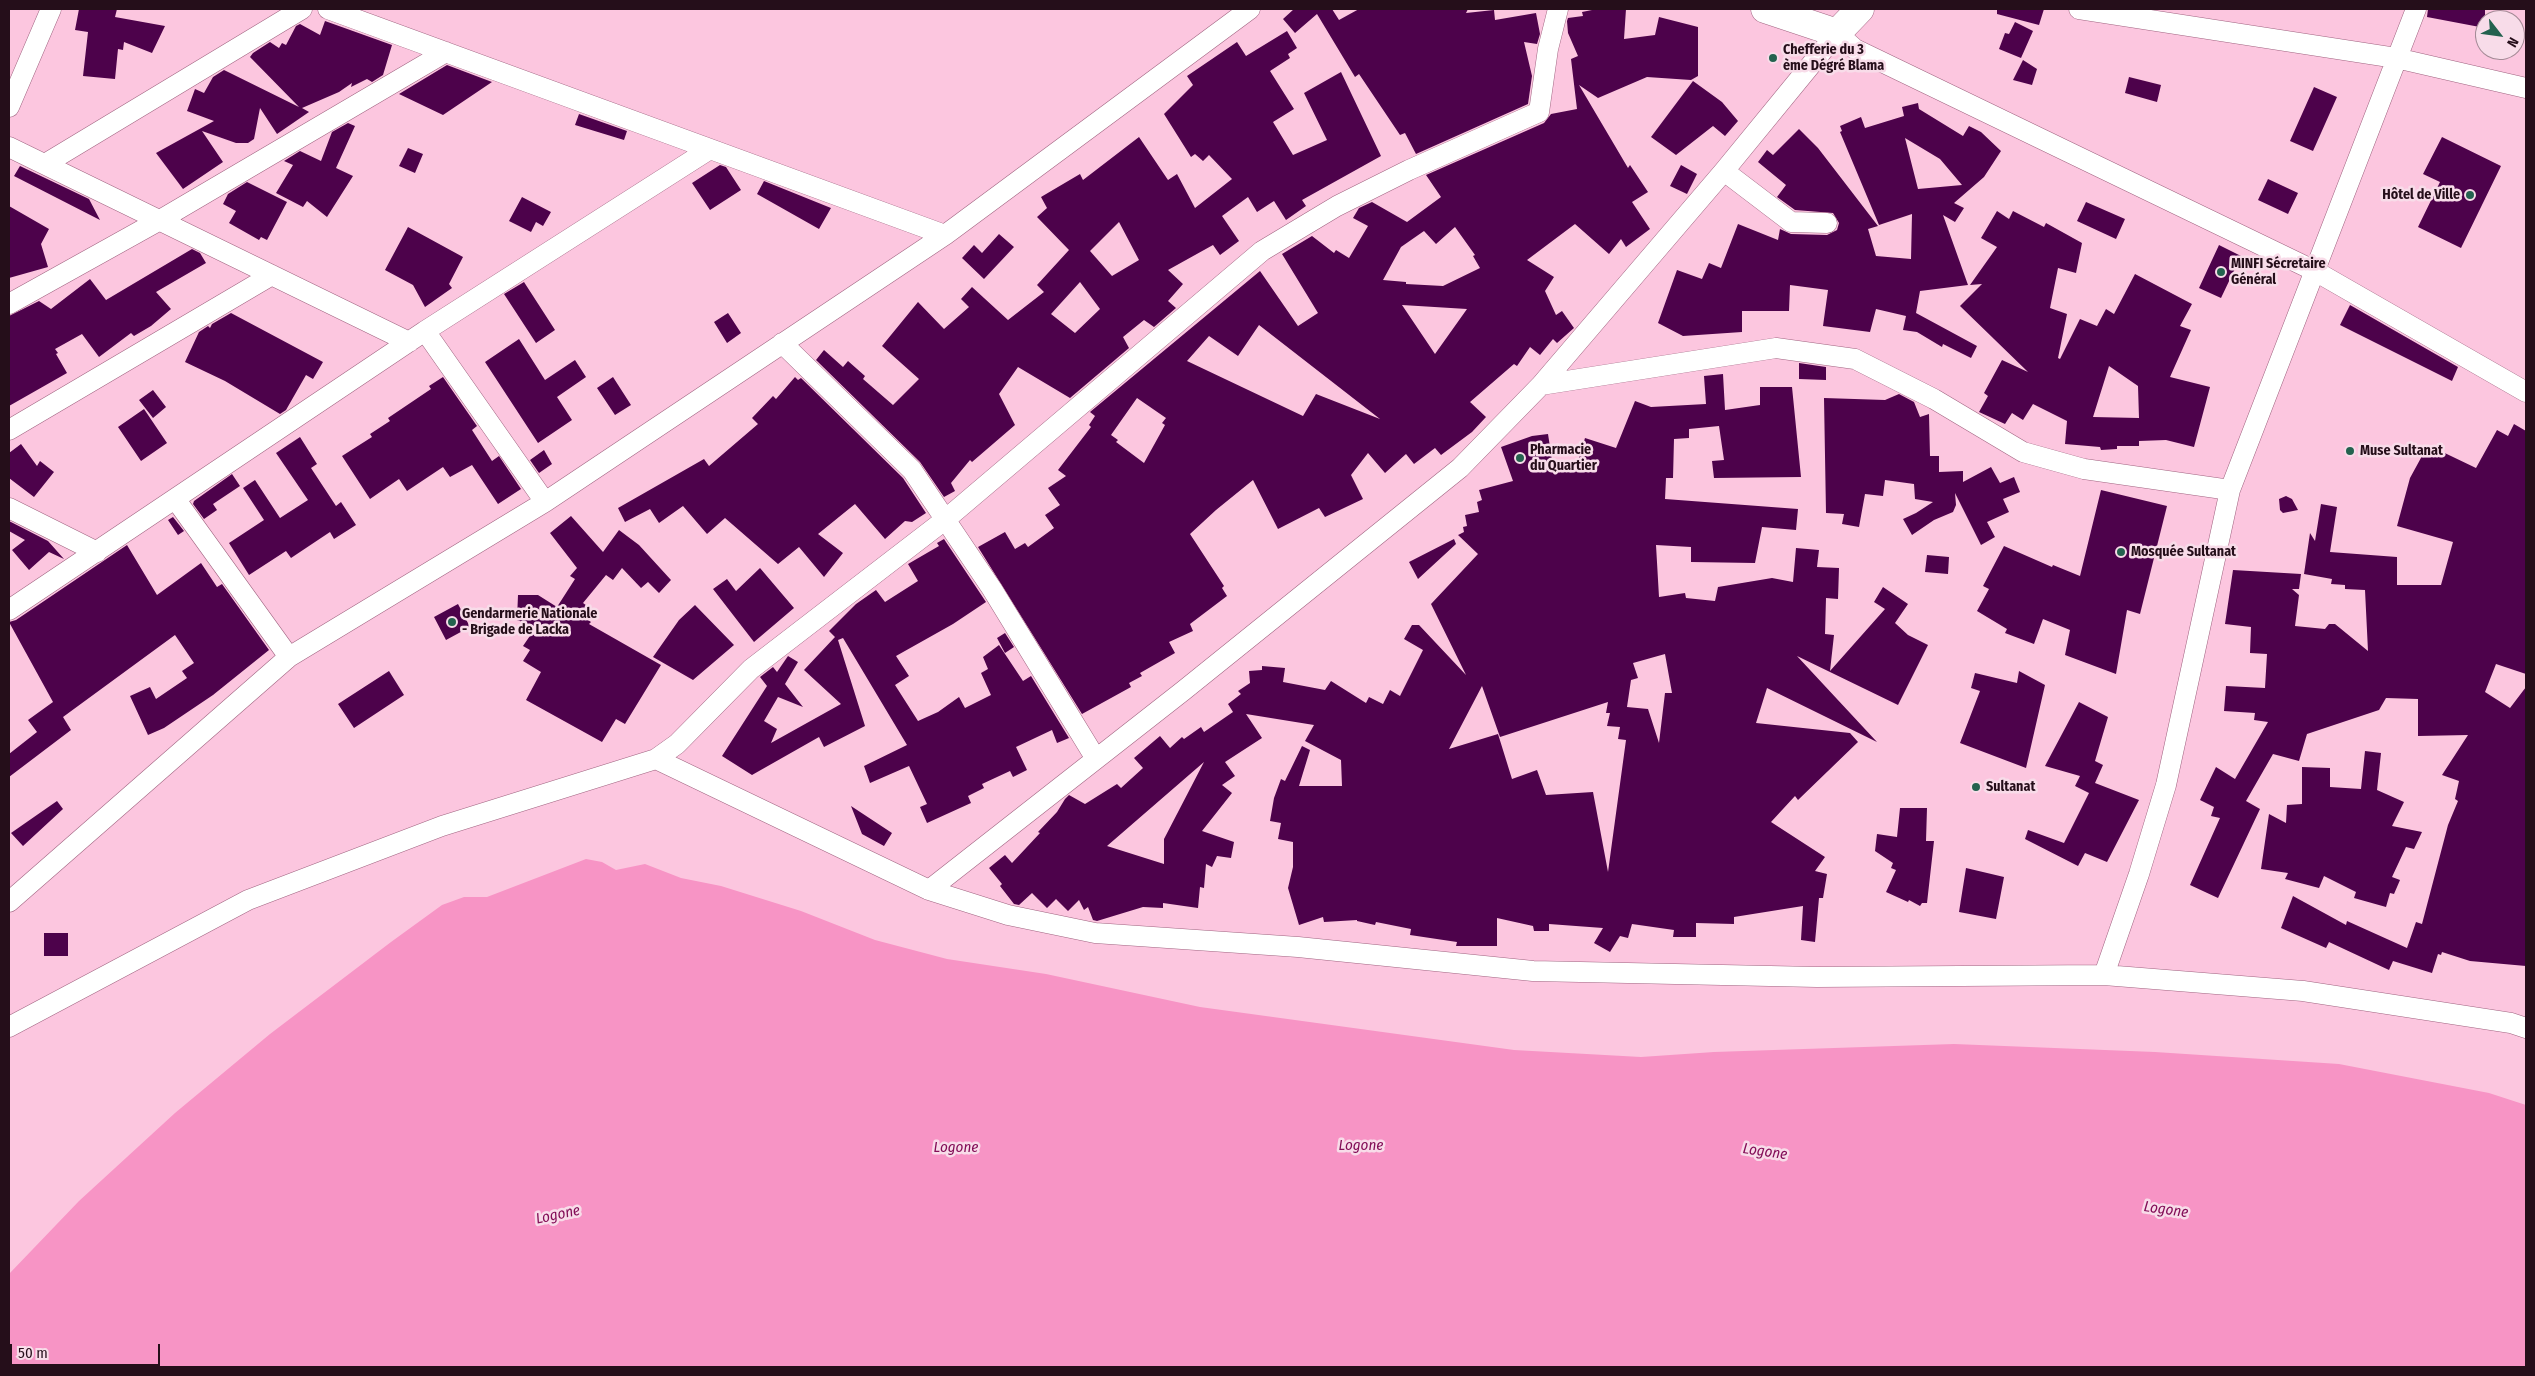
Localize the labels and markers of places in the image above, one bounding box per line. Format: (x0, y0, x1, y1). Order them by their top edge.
place label: Chefferie du 3 ème Dégré Blama (1783, 42, 1884, 74)
marker: Chefferie du 3 ème Dégré Blama (1767, 52, 1779, 64)
place label: Hôtel de Ville (2382, 187, 2460, 203)
marker: Hôtel de Ville (2464, 189, 2476, 201)
place label: MINFI Sécretaire Général (2231, 256, 2326, 288)
marker: MINFI Sécretaire Général (2215, 266, 2227, 278)
place label: Pharmacie du Quartier (1530, 442, 1597, 474)
place label: Muse Sultanat (2360, 443, 2443, 459)
marker: Muse Sultanat (2344, 445, 2356, 457)
marker: Pharmacie du Quartier (1514, 452, 1526, 464)
place label: Mosquée Sultanat (2131, 544, 2236, 560)
marker: Mosquée Sultanat (2115, 546, 2127, 558)
place label: Gendarmerie Nationale - Brigade de Lacka (462, 606, 597, 638)
marker: Gendarmerie Nationale - Brigade de Lacka (446, 616, 458, 628)
place label: Sultanat (1986, 779, 2035, 795)
marker: Sultanat (1970, 781, 1982, 793)

